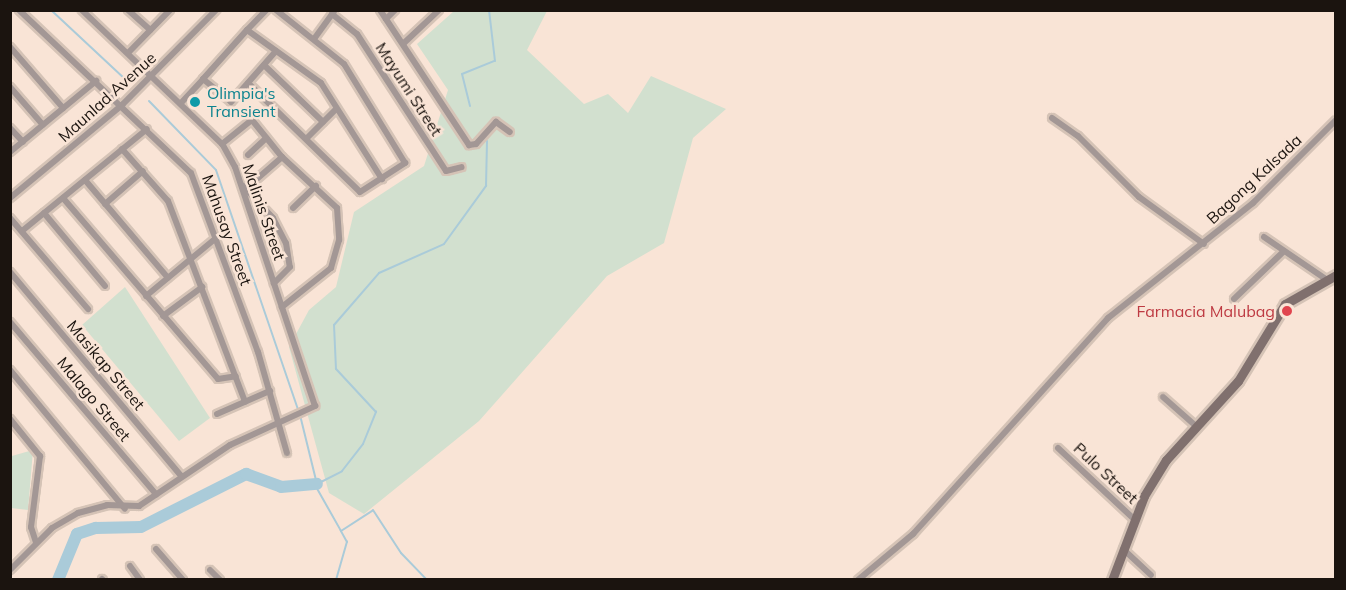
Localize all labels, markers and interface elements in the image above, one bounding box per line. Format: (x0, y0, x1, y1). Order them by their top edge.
street label: Mayumi Street (372, 39, 446, 139)
street label: Maunlad Avenue (54, 48, 160, 146)
place label: Olimpia's Transient (207, 83, 276, 121)
marker: Olimpia's Transient (188, 95, 202, 109)
street label: Bagong Kalsada (1203, 130, 1305, 228)
street label: Malinis Street (239, 161, 289, 263)
street label: Mahusay Street (198, 172, 256, 288)
place label: Farmacia Malubag (1137, 301, 1275, 321)
marker: Farmacia Malubag (1280, 304, 1294, 318)
street label: Masikap Street (63, 316, 149, 414)
street label: Malago Street (53, 353, 135, 445)
street label: Pulo Street (1070, 438, 1142, 508)

